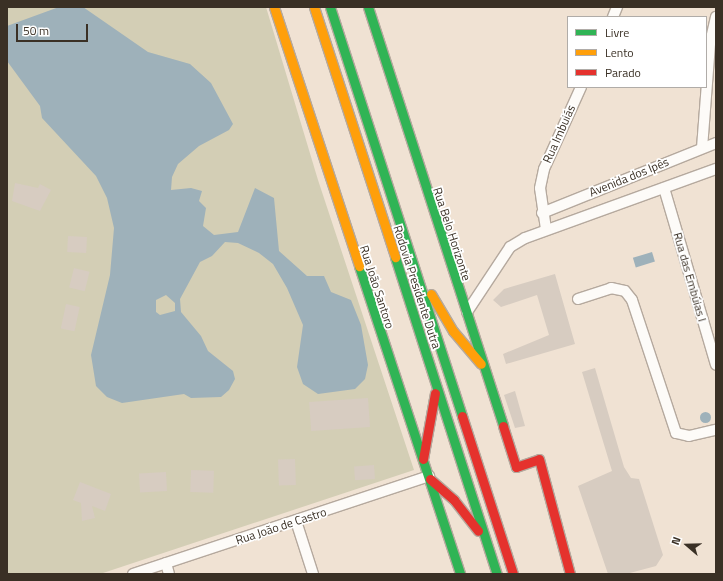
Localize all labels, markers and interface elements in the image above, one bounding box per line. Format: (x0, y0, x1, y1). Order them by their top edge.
scale bar (18, 16, 90, 42)
legend (567, 16, 707, 88)
text: 50 m (23, 21, 49, 40)
text: Livre (605, 23, 629, 42)
text: Lento (605, 43, 634, 62)
text: Parado (605, 63, 641, 82)
street label: Rua Imbuiás (540, 103, 578, 165)
street label: Avenida dos Ipês (587, 154, 671, 200)
street label: Rua Belo Horizonte (430, 186, 474, 282)
street label: Rodovia Presidente Dutra (390, 223, 444, 351)
street label: Rua das Embúias I (670, 231, 710, 323)
street label: Rua João Santoro (357, 243, 397, 331)
street label: Rua João de Castro (234, 504, 328, 548)
north arrow (667, 525, 707, 565)
text: N (667, 535, 685, 547)

